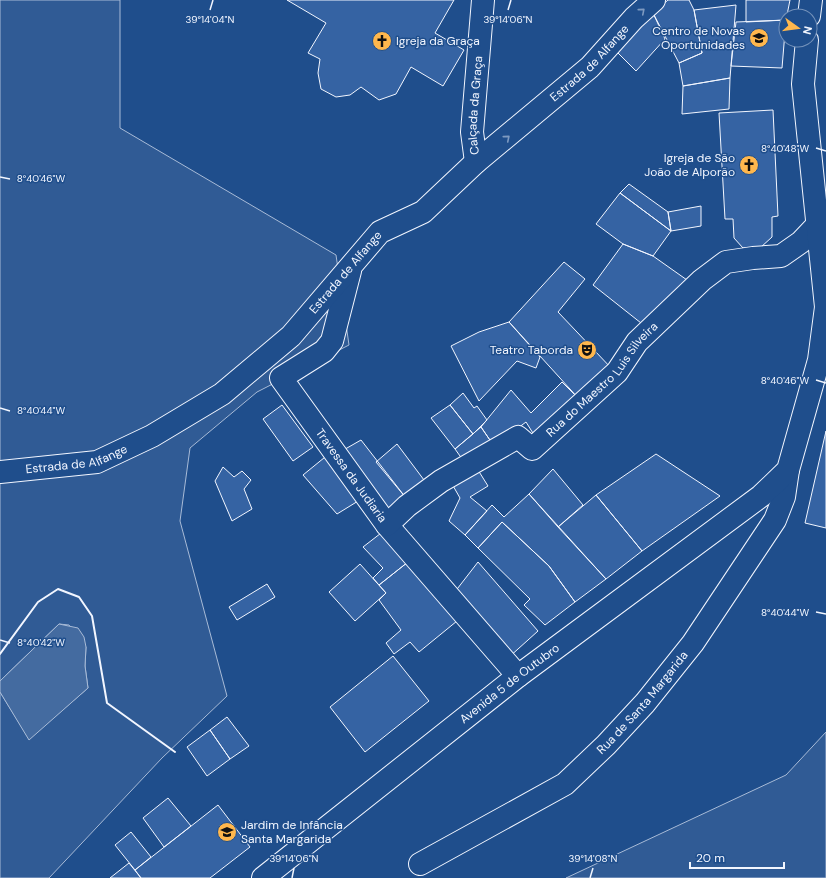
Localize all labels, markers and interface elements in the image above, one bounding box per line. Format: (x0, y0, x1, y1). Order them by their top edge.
one-way arrow (637, 8, 645, 15)
north arrow (778, 8, 818, 48)
text: 39°14'04"N (186, 13, 235, 26)
text: 39°14'06"N (483, 13, 533, 26)
street label: Estrada de Alfange (547, 21, 632, 105)
place label: Centro de Novas Oportunidades (652, 23, 745, 53)
text: N (800, 25, 815, 36)
school or university icon: Centro de Novas Oportunidades (748, 27, 770, 49)
church icon: Igreja da Graça (371, 30, 393, 52)
place label: Igreja da Graça (396, 33, 480, 49)
street label: Calçada da Graça (464, 55, 486, 156)
one-way arrow (502, 135, 509, 142)
text: 8°40'48"W (761, 142, 809, 155)
place label: Igreja de São João de Alporão (644, 150, 735, 180)
church icon: Igreja de São João de Alporão (738, 154, 760, 176)
text: 8°40'46"W (17, 172, 66, 185)
street label: Estrada de Alfange (306, 227, 386, 317)
street label: Rua do Maestro Luis Silveira (543, 318, 661, 440)
theatre icon: Teatro Taborda (576, 339, 598, 361)
place label: Teatro Taborda (490, 342, 573, 358)
text: 8°40'46"W (761, 374, 810, 387)
text: 8°40'44"W (17, 404, 65, 417)
street label: Travessa da Judiaria (312, 425, 391, 526)
street label: Estrada de Alfange (25, 441, 130, 477)
text: 8°40'44"W (761, 606, 809, 619)
text: 8°40'42"W (17, 636, 65, 649)
street label: Avenida 5 de Outubro (456, 640, 563, 727)
street label: Rua de Santa Margarida (593, 648, 691, 758)
place label: Jardim de Infância Santa Margarida (241, 817, 343, 847)
school or university icon: Jardim de Infância Santa Margarida (216, 821, 238, 843)
scale bar (690, 844, 784, 870)
text: 20 m (696, 850, 725, 866)
text: 39°14'06"N (269, 852, 319, 865)
text: 39°14'08"N (569, 852, 618, 865)

